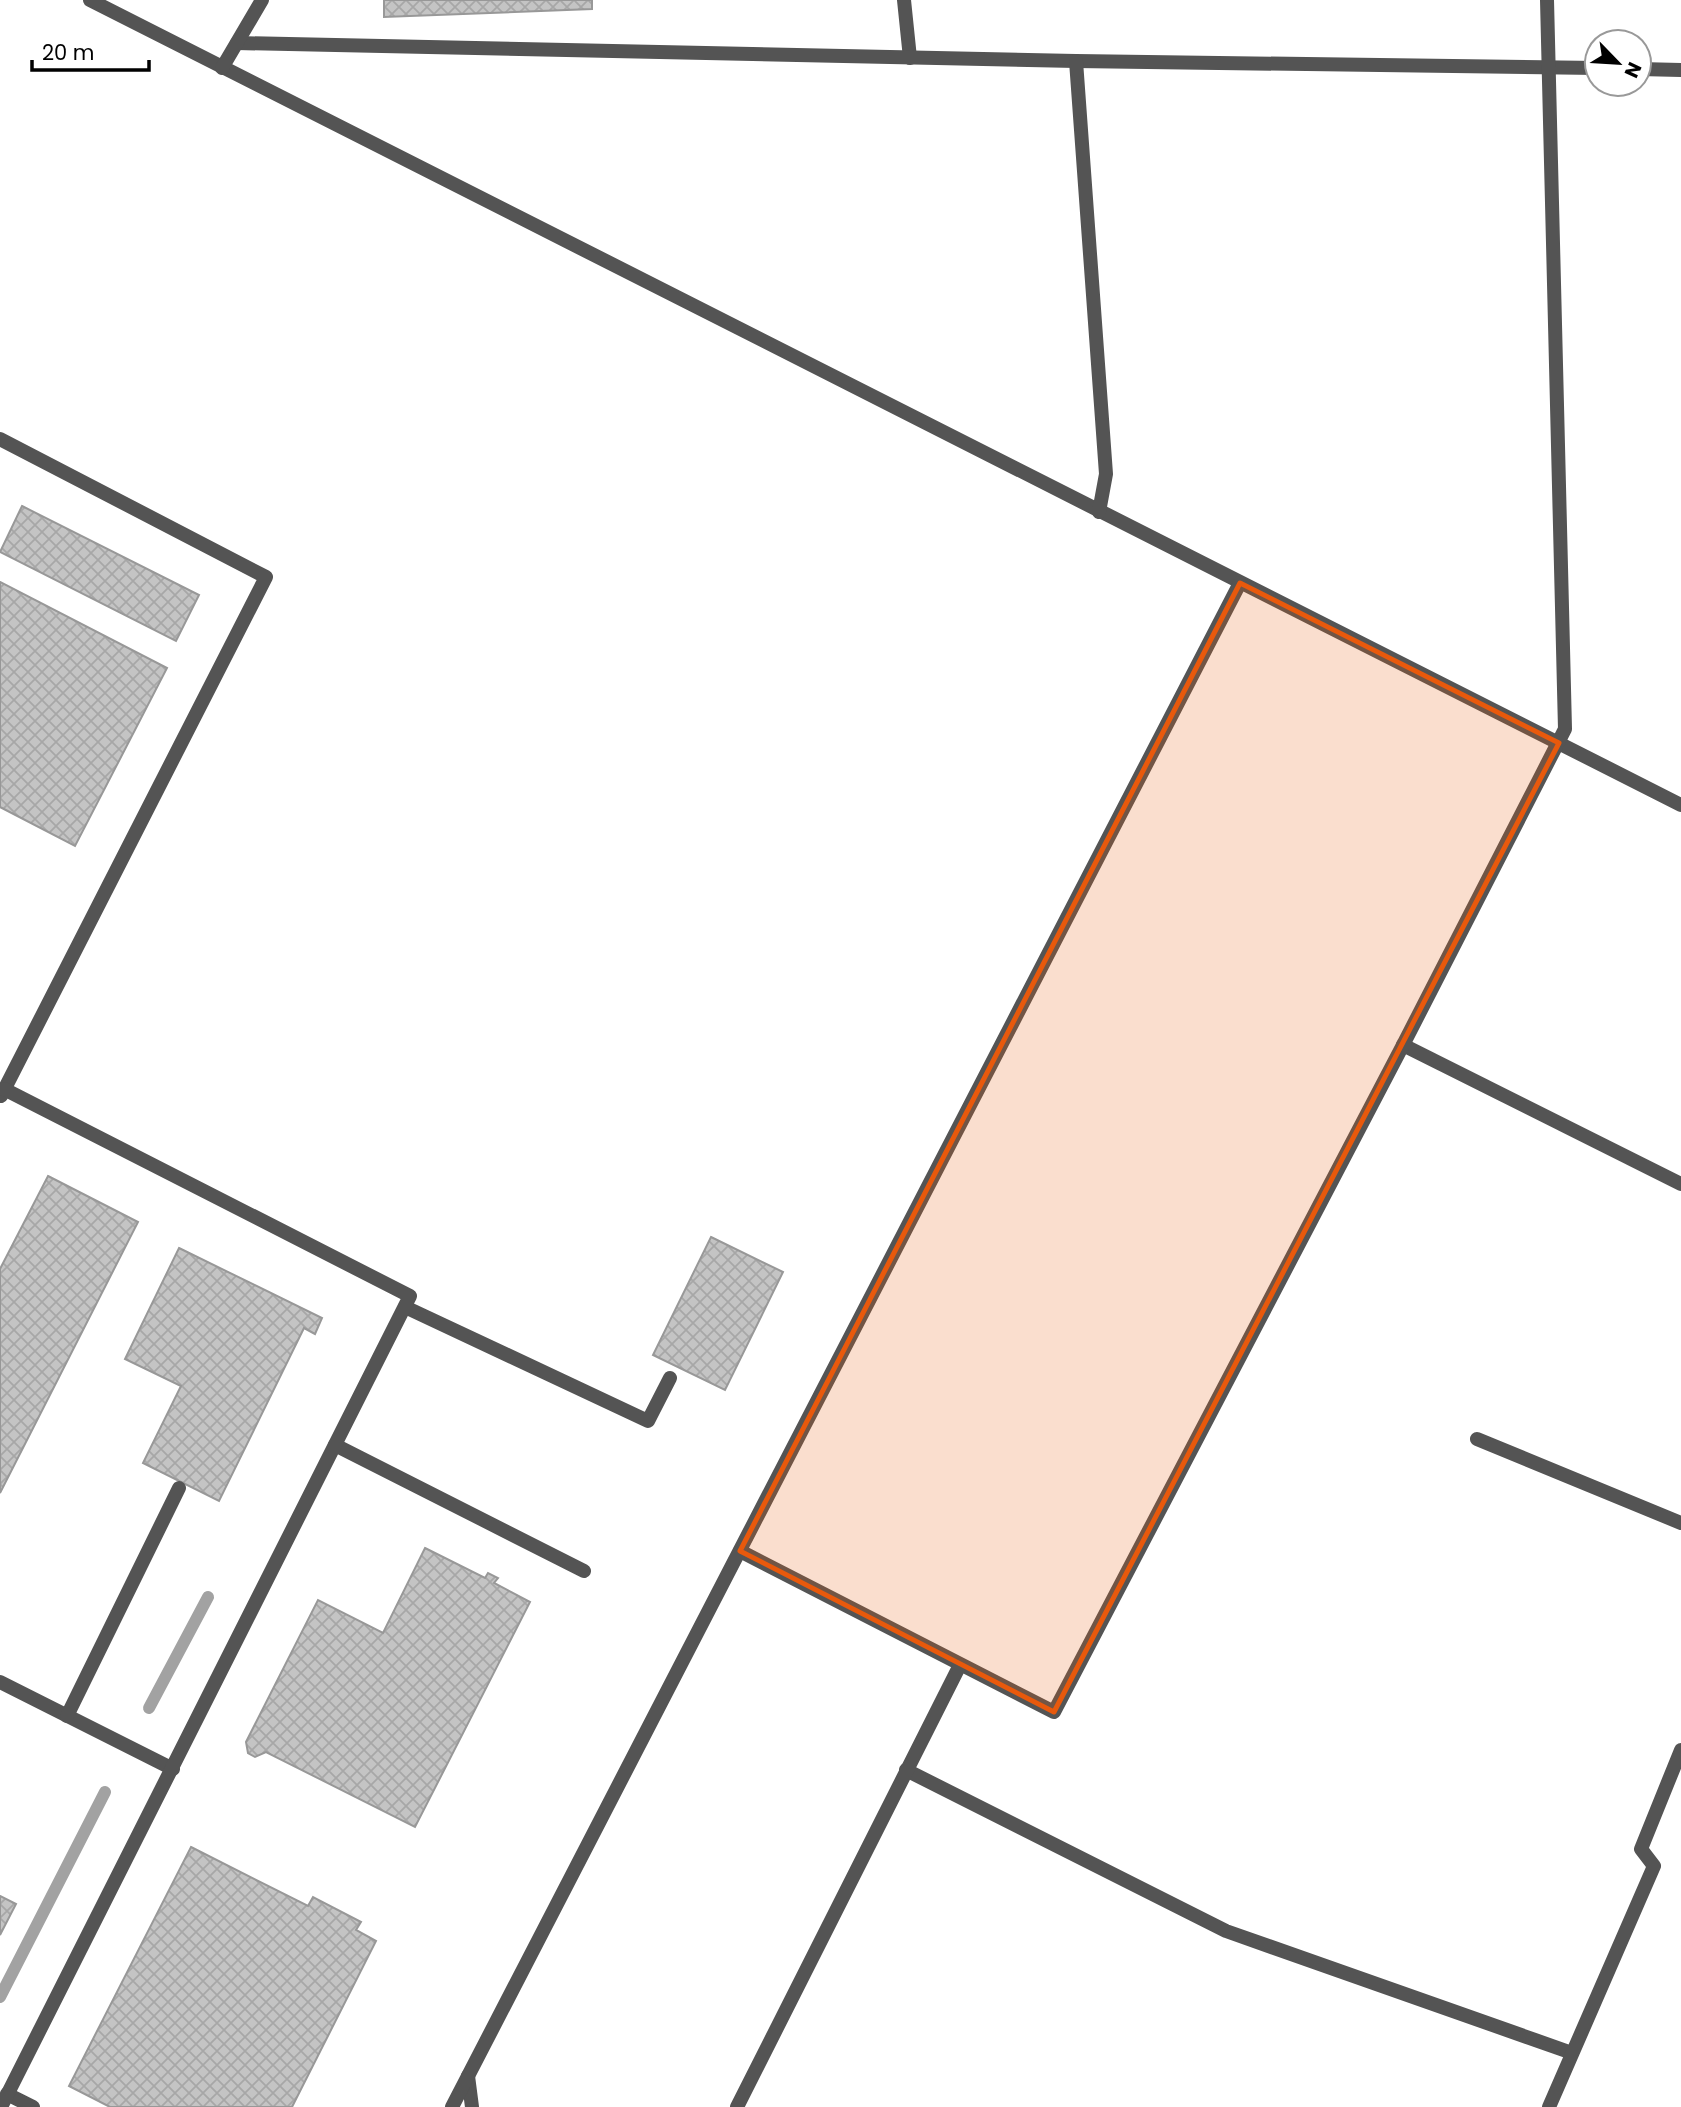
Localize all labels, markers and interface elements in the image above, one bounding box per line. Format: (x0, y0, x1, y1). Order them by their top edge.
scale bar (32, 28, 149, 72)
north arrow (1583, 28, 1653, 98)
text: 20 m (42, 38, 95, 67)
text: N (1618, 58, 1648, 82)

